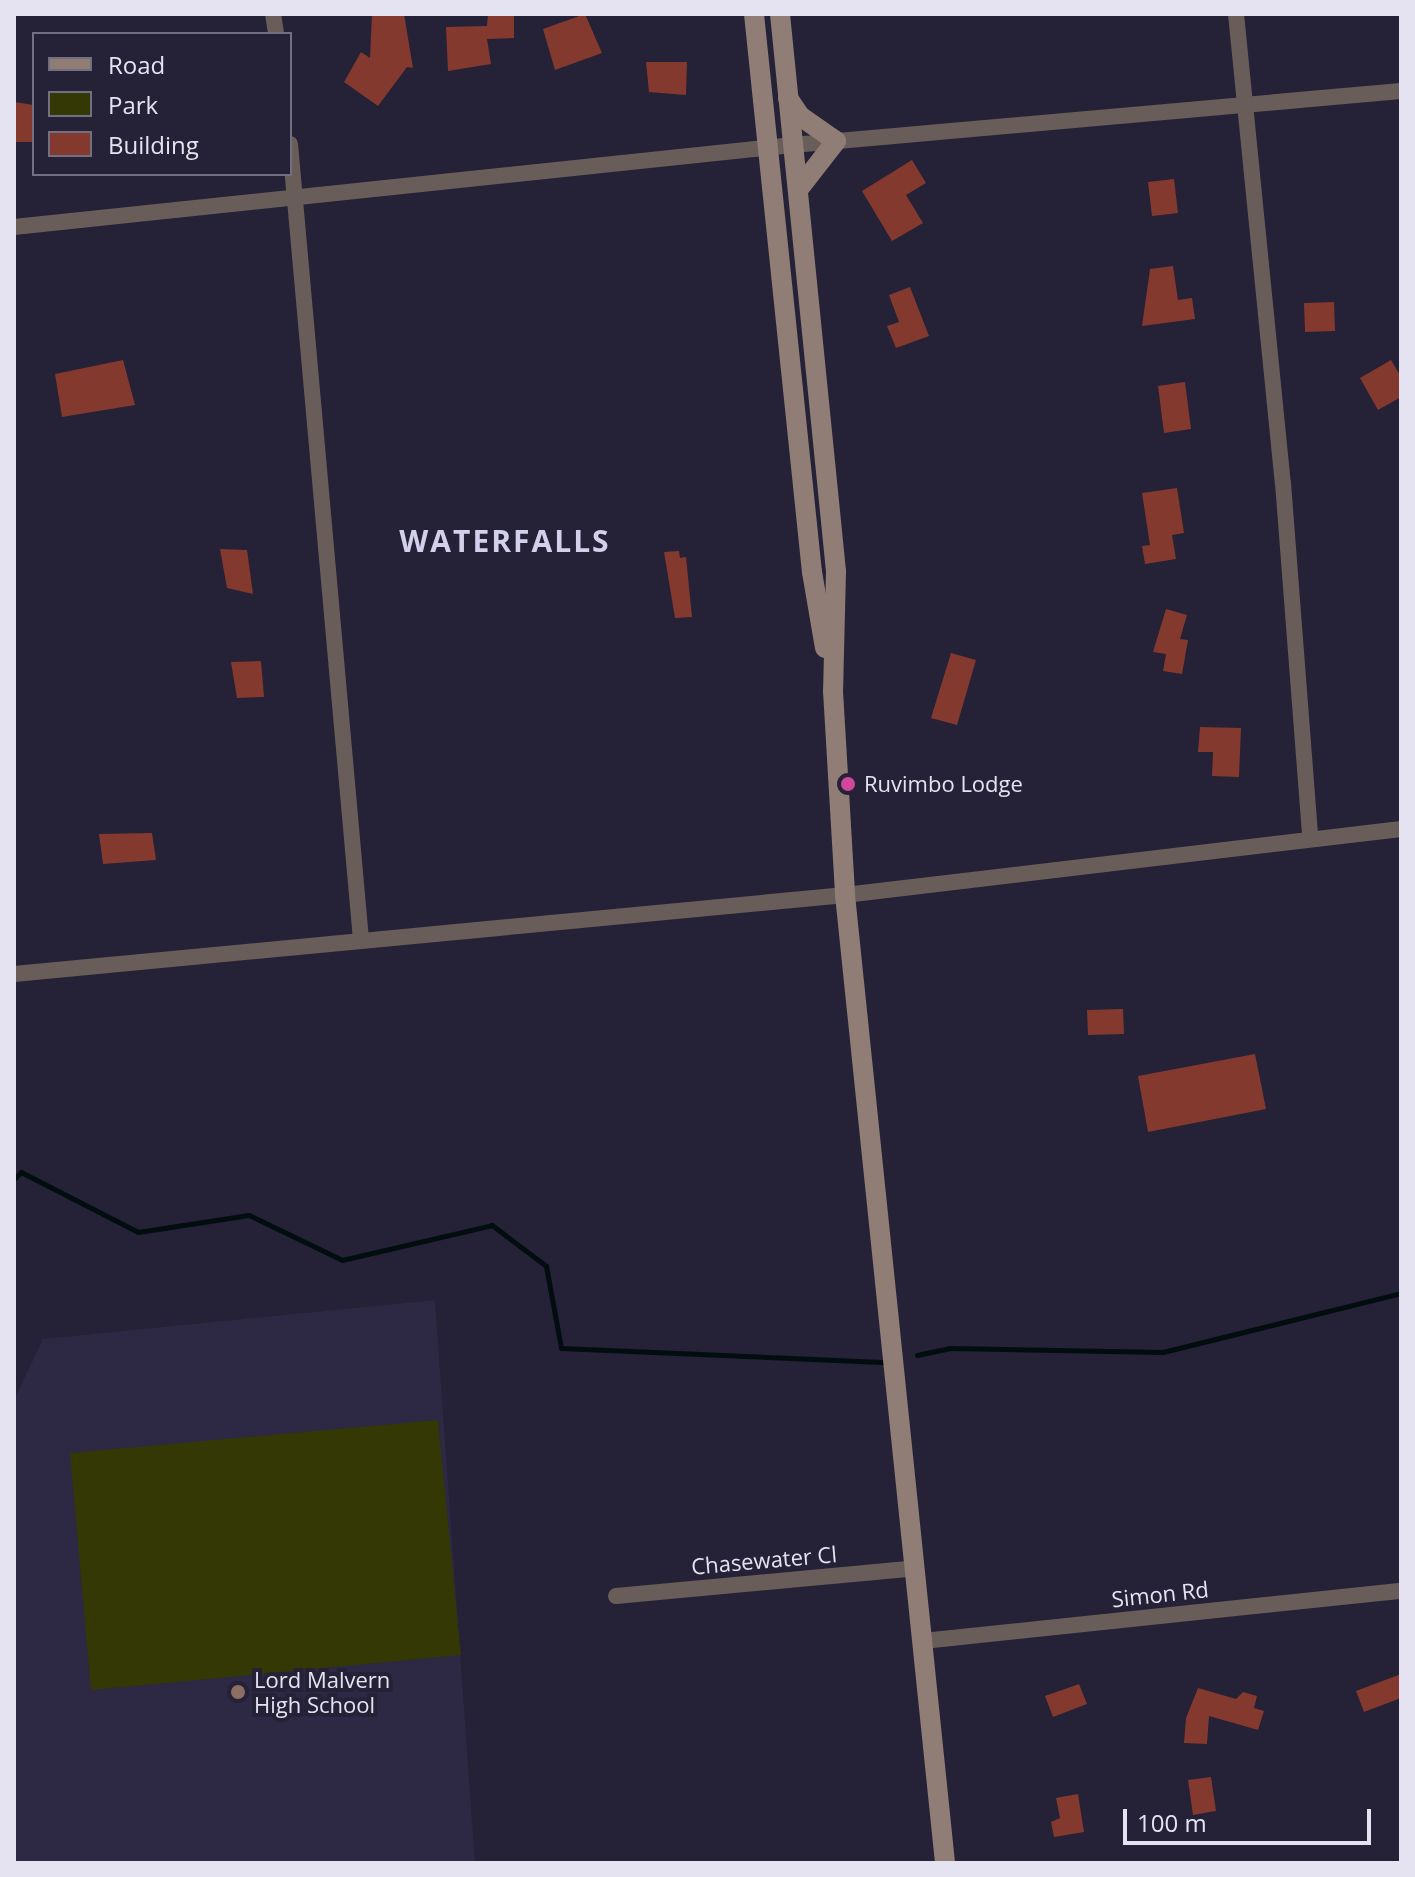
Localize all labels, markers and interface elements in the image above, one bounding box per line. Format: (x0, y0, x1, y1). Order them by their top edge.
legend (32, 32, 292, 176)
text: Road (108, 48, 165, 81)
text: Park (108, 88, 158, 121)
text: Building (108, 128, 199, 161)
district label: WATERFALLS (399, 523, 611, 559)
place label: Ruvimbo Lodge (864, 771, 1023, 797)
marker: Ruvimbo Lodge (839, 775, 857, 793)
street label: Chasewater Cl (690, 1540, 838, 1580)
street label: Simon Rd (1110, 1576, 1210, 1612)
place label: Lord Malvern High School (254, 1666, 390, 1718)
marker: Lord Malvern High School (229, 1683, 247, 1701)
scale bar (1127, 1793, 1375, 1843)
text: 100 m (1137, 1806, 1207, 1839)

